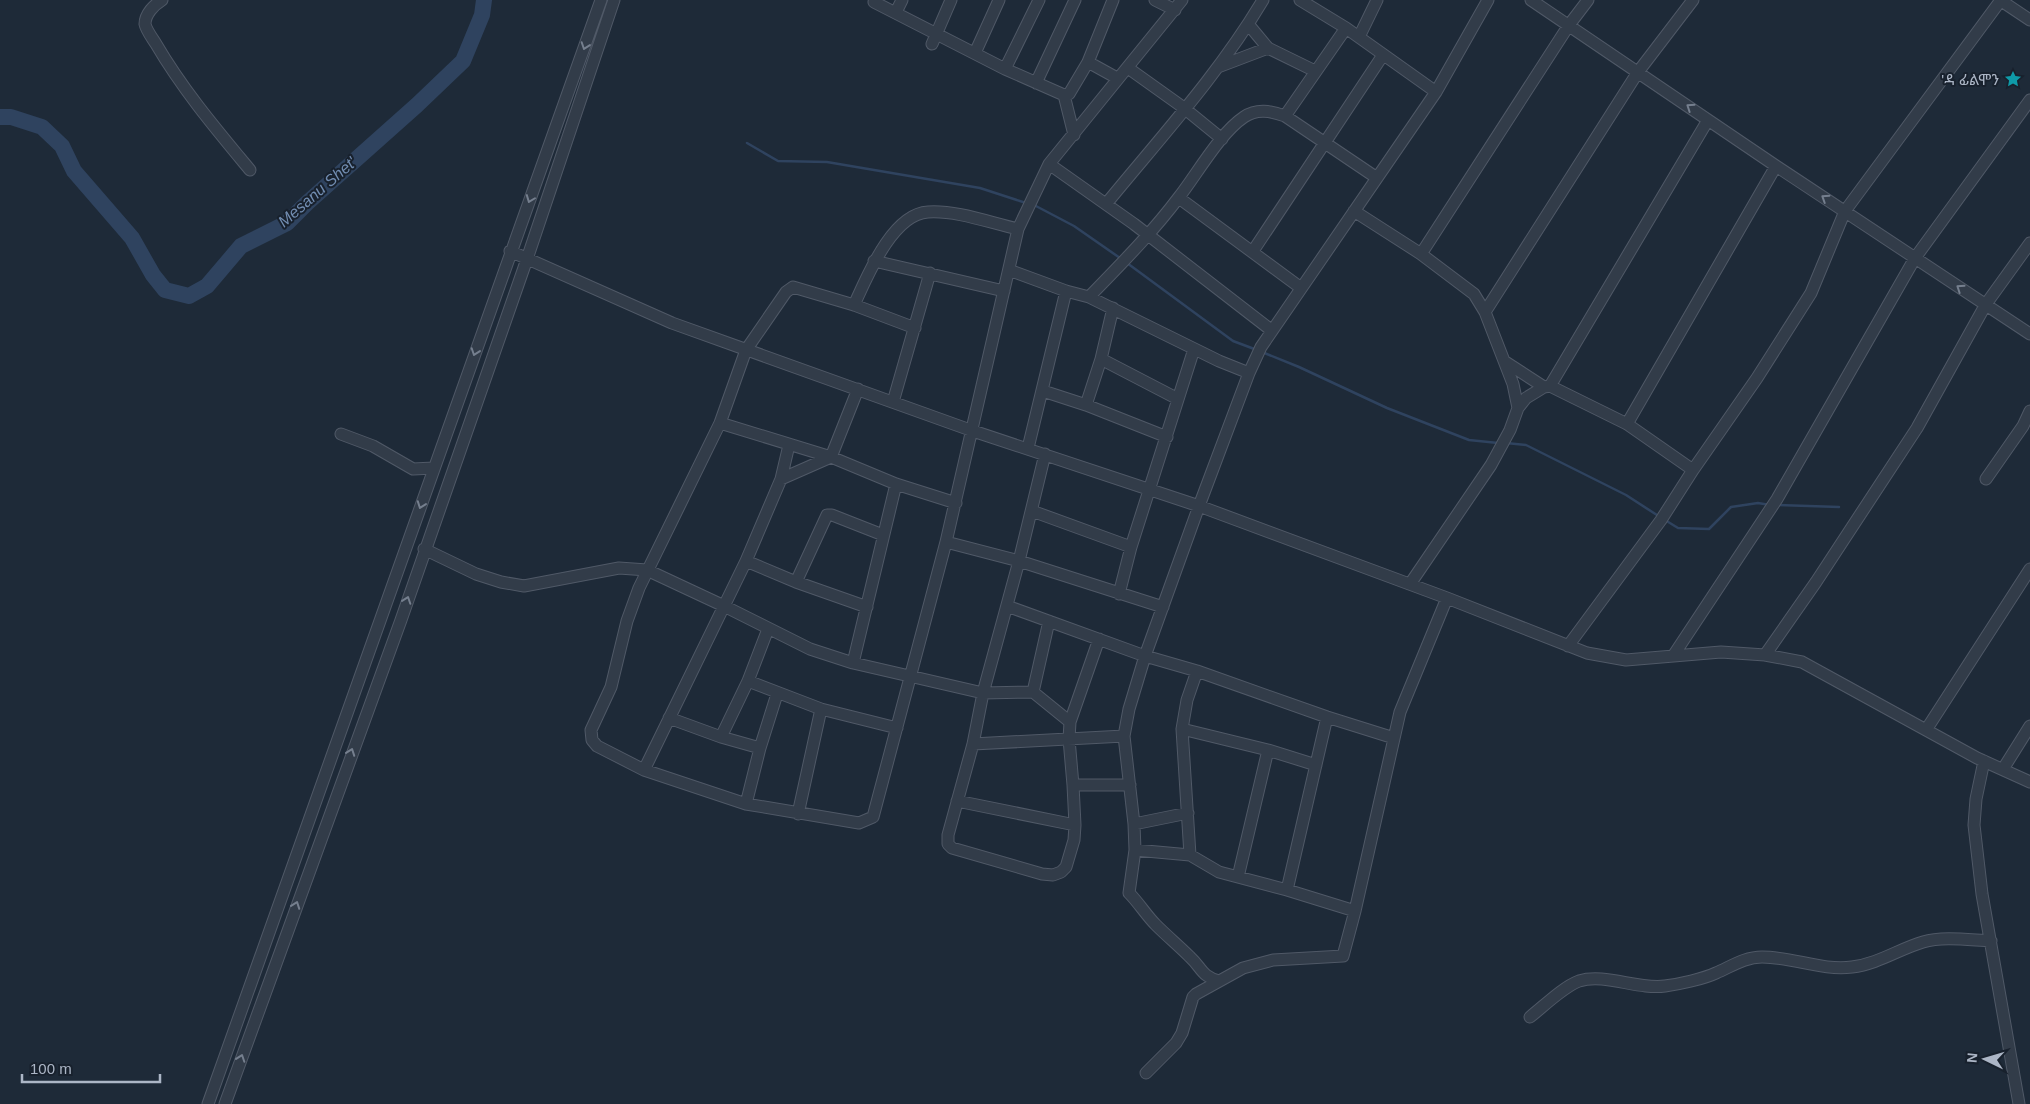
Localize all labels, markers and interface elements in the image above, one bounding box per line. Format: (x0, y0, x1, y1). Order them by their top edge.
one-way arrow (580, 41, 590, 50)
place icon: 'ዳ ፊልሞን (2003, 69, 2023, 89)
place label: 'ዳ ፊልሞን (1941, 71, 1999, 88)
one-way arrow (1686, 104, 1695, 114)
water label: Mesanu Shet' (275, 153, 360, 230)
one-way arrow (526, 194, 536, 203)
one-way arrow (1821, 194, 1830, 204)
one-way arrow (1957, 284, 1966, 294)
one-way arrow (471, 347, 481, 355)
one-way arrow (417, 500, 427, 509)
one-way arrow (402, 596, 412, 605)
one-way arrow (345, 749, 355, 757)
one-way arrow (290, 901, 300, 910)
north arrow (1960, 1034, 2010, 1084)
scale bar (22, 1052, 160, 1084)
text: N (1964, 1052, 1980, 1064)
one-way arrow (235, 1054, 245, 1063)
text: 100 m (30, 1060, 72, 1077)

